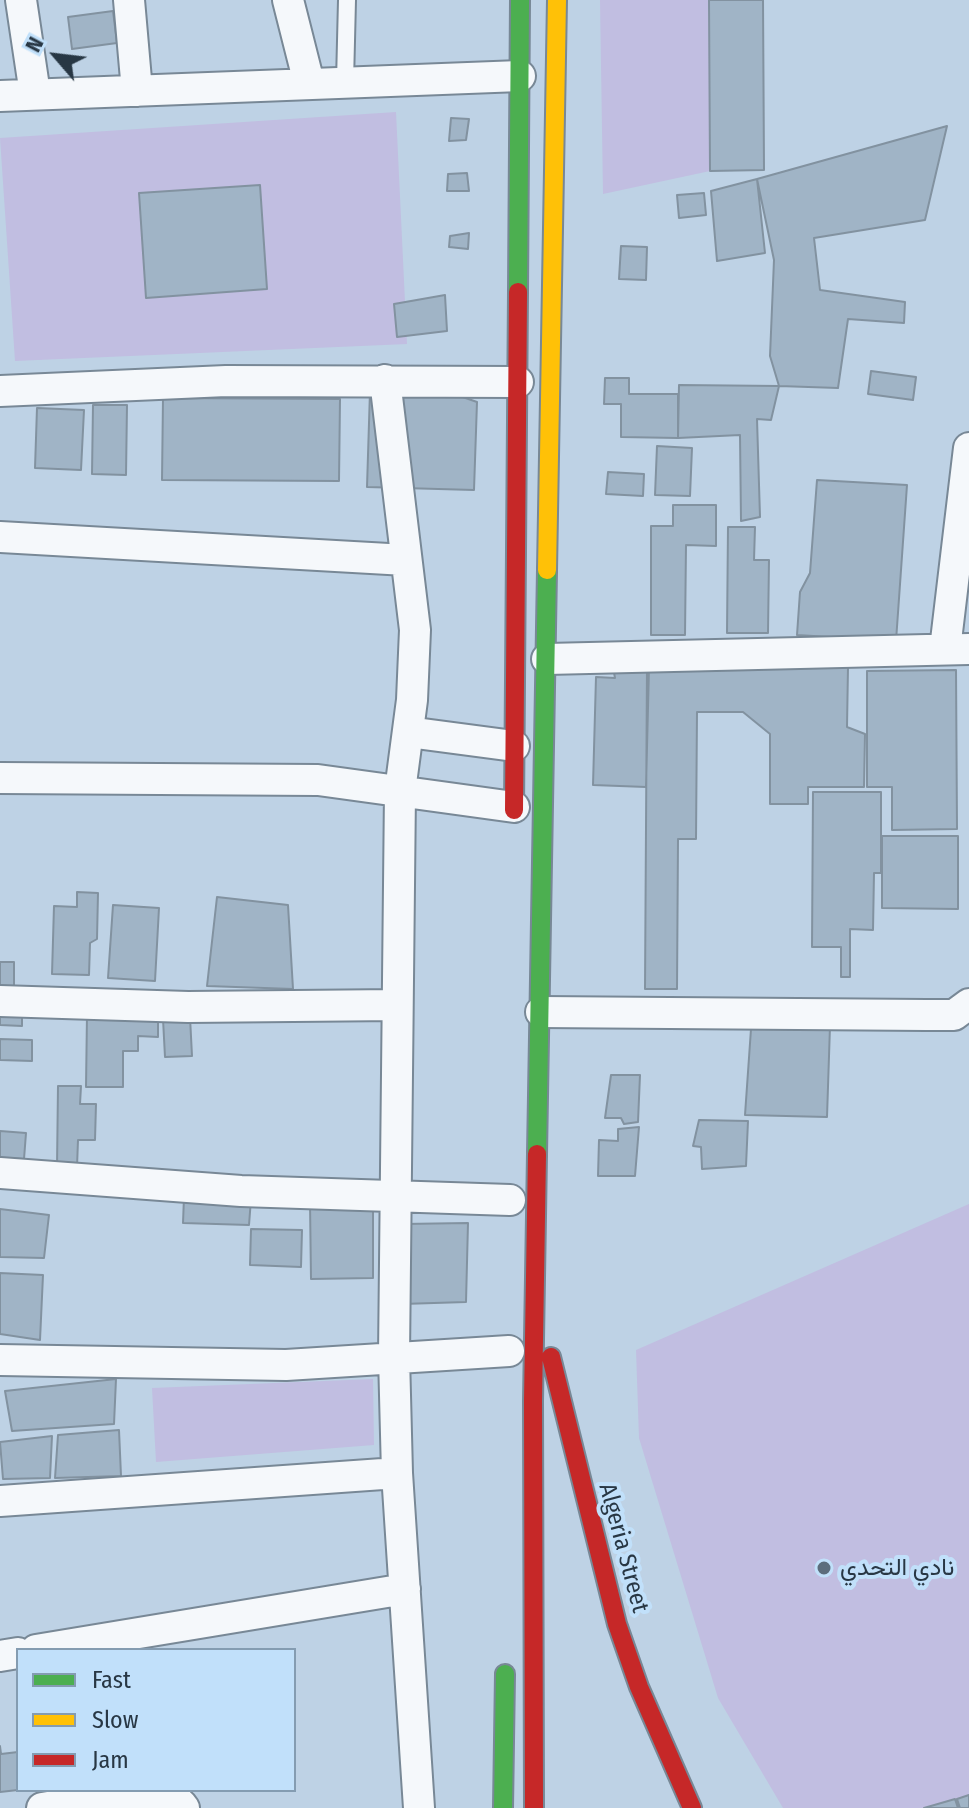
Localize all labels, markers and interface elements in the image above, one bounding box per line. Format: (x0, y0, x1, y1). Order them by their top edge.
north arrow (16, 16, 96, 96)
text: N (19, 32, 49, 57)
street label: Algeria Street (592, 1480, 654, 1616)
place label: نادي التحدي (840, 1554, 954, 1582)
marker: نادي التحدي (815, 1559, 833, 1577)
legend (16, 1648, 296, 1792)
text: Fast (92, 1666, 131, 1694)
text: Slow (92, 1706, 138, 1734)
text: Jam (92, 1746, 129, 1774)

